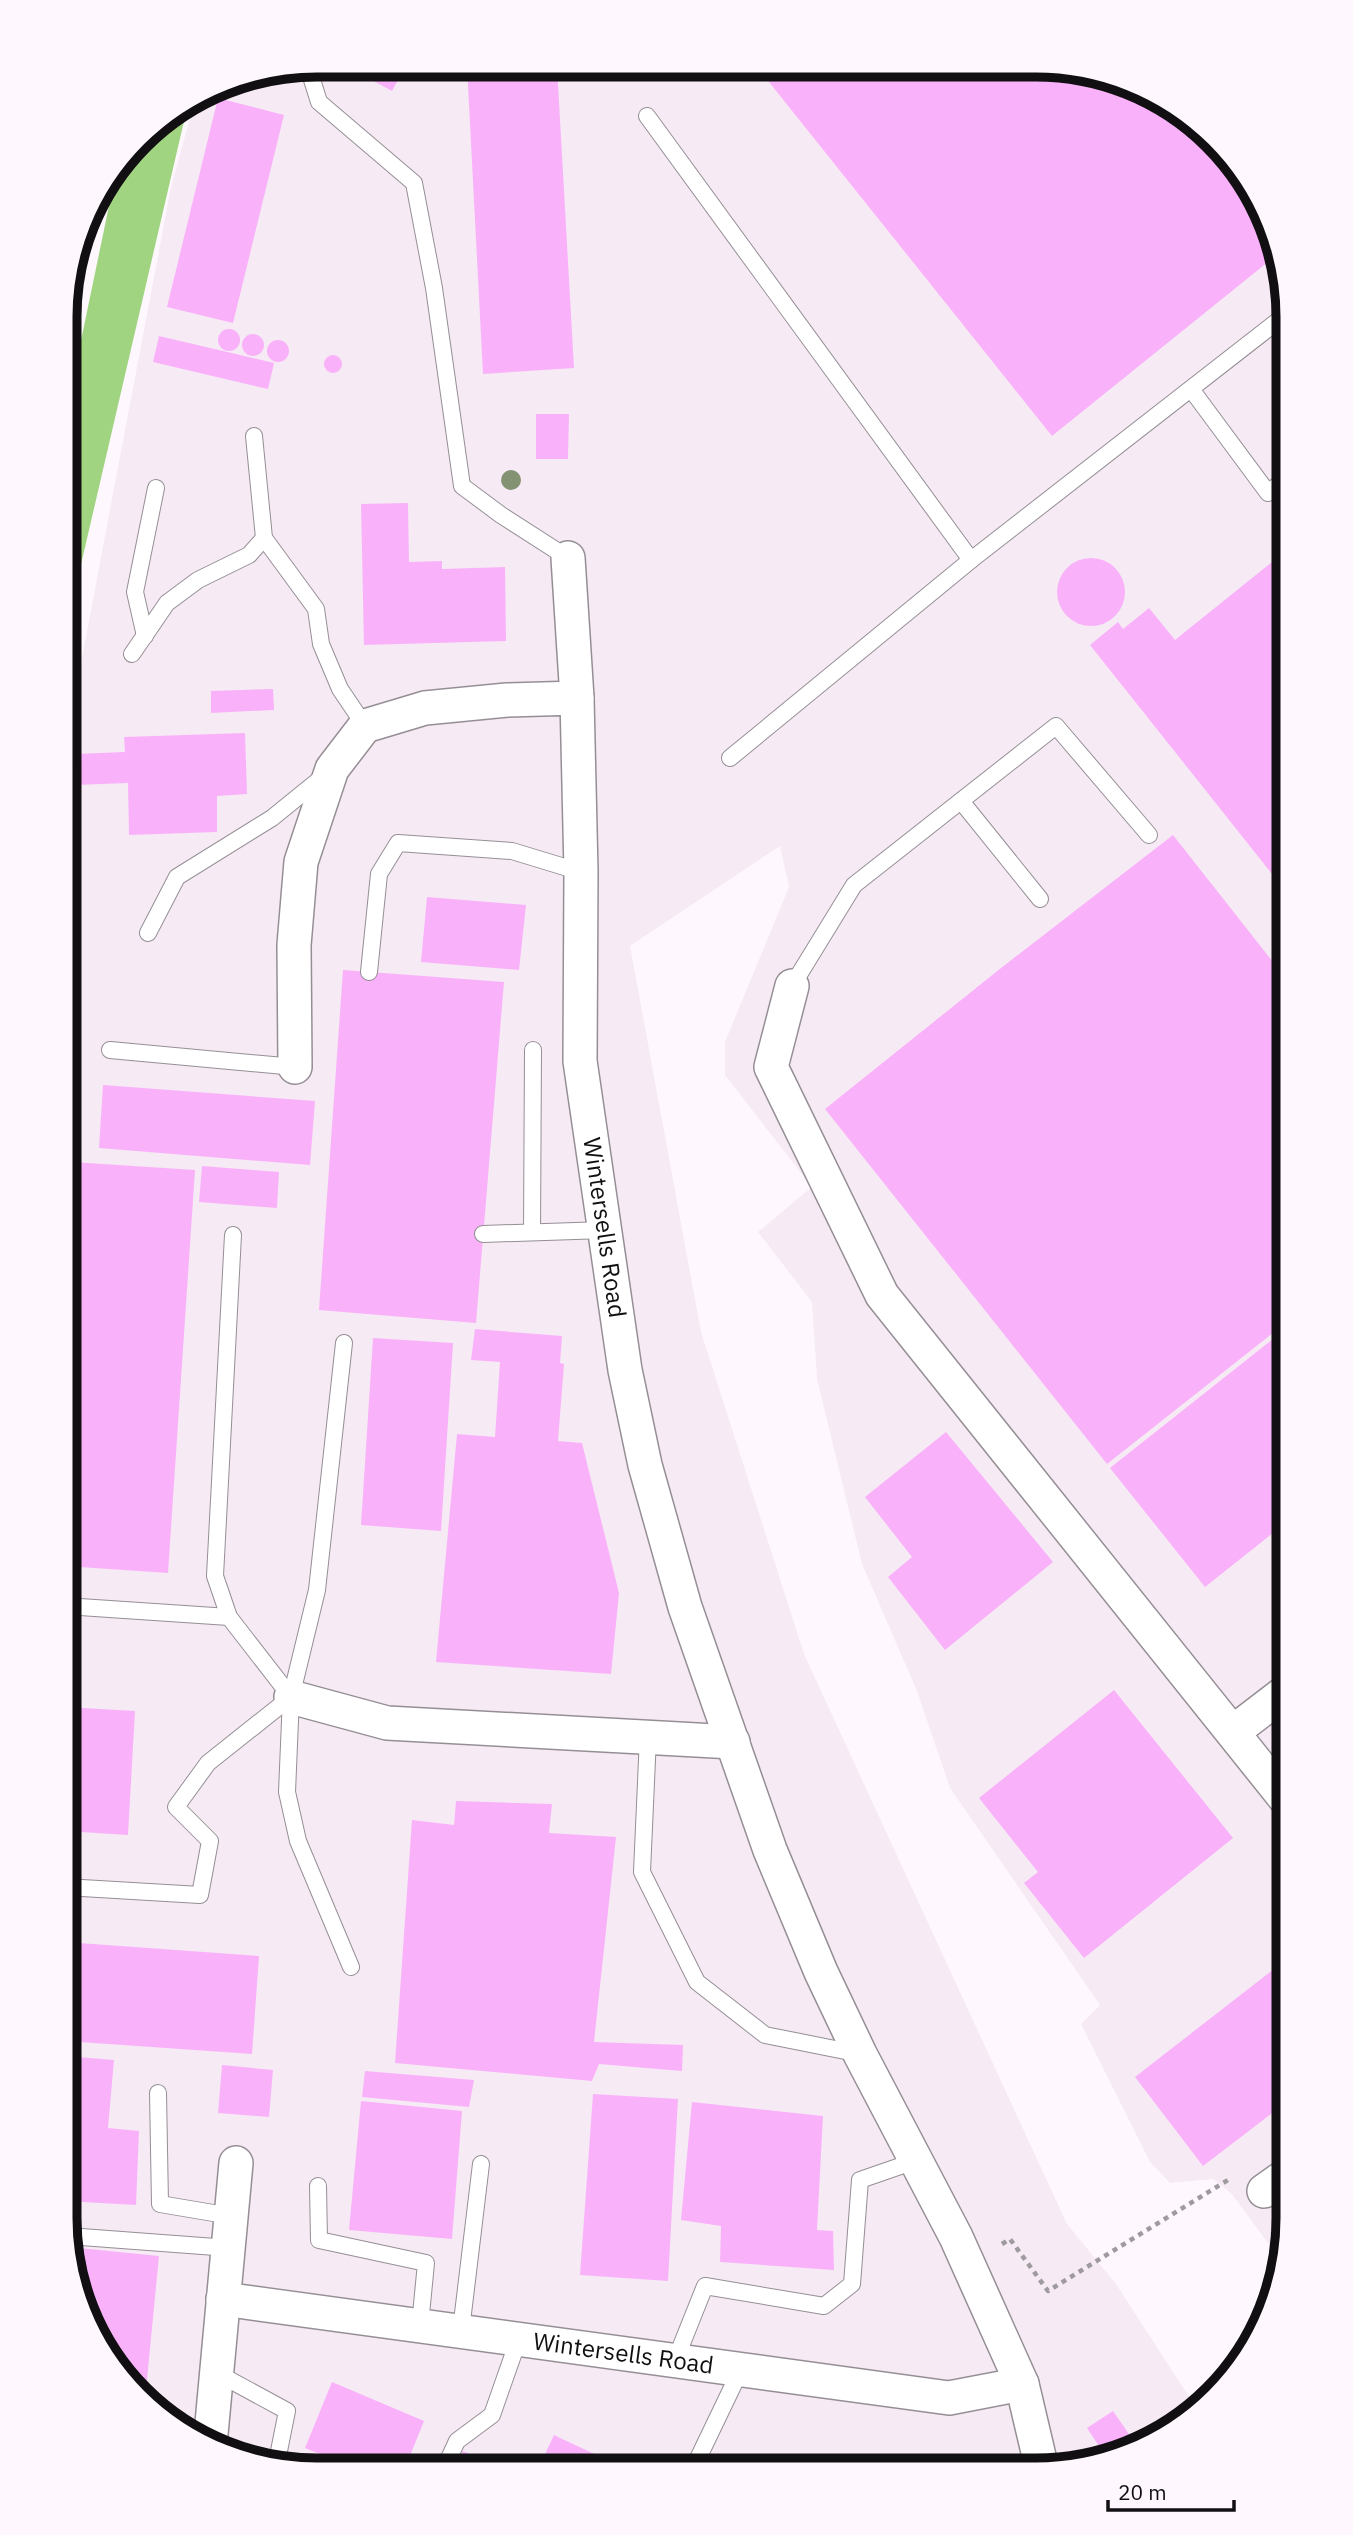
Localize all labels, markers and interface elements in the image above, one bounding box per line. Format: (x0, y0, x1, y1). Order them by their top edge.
street label: Wintersells Road (576, 1135, 634, 1320)
street label: Wintersells Road (531, 2324, 716, 2381)
scale bar (1108, 2468, 1234, 2512)
text: 20 m (1118, 2478, 1167, 2506)

